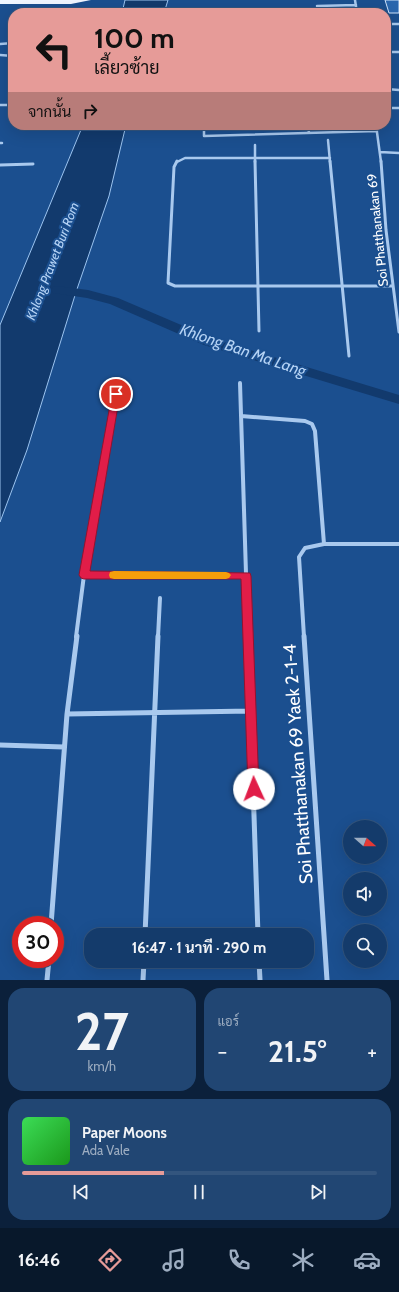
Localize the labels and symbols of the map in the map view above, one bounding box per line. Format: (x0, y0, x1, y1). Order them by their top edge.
street label: Soi Phatthanakan 69 (363, 173, 391, 287)
water label: Khlong Prawet Buri Rom (22, 200, 82, 322)
water label: Khlong Ban Ma Lang (177, 319, 309, 381)
pin (99, 377, 133, 411)
street label: Soi Phatthanakan 69 Yaek 2-1-4 (279, 643, 317, 885)
position arrow (233, 768, 275, 810)
north arrow (343, 820, 387, 864)
speed limit sign: 30 (12, 916, 64, 968)

